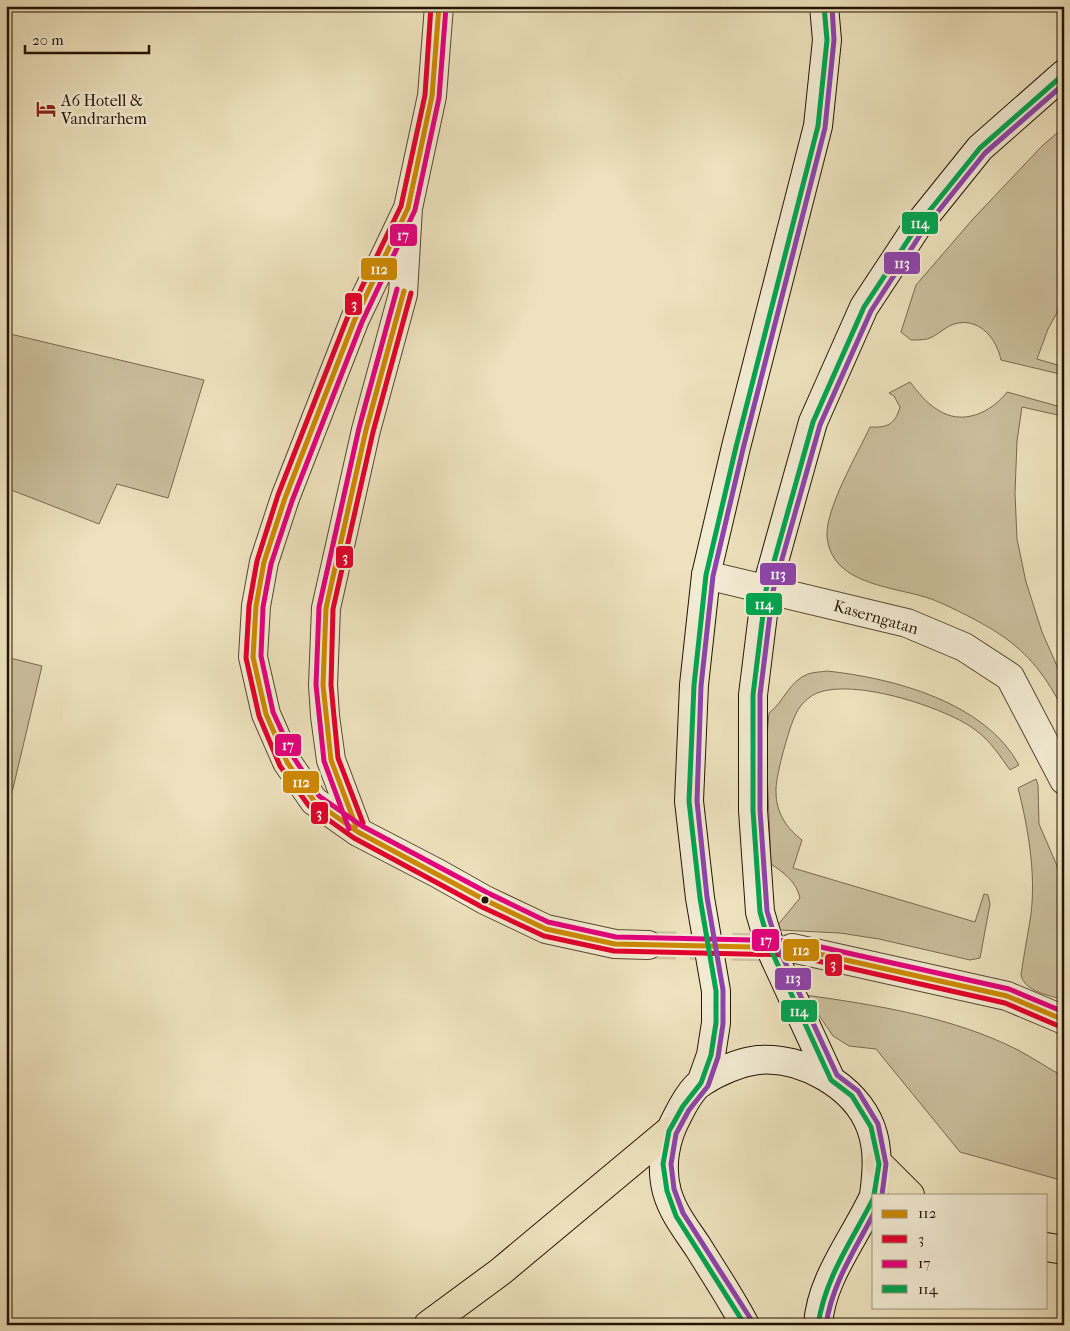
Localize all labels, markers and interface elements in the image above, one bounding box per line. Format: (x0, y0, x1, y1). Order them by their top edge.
scale bar (25, 22, 149, 54)
text: 20 m (32, 31, 64, 49)
place label: A6 Hotell & Vandrarhem (60, 91, 147, 128)
hotel icon: A6 Hotell & Vandrarhem (35, 98, 57, 120)
line badge: 114 (901, 211, 939, 235)
text: 114 (911, 215, 930, 232)
line badge: 17 (389, 223, 418, 247)
text: 17 (397, 227, 409, 244)
line badge: 113 (883, 251, 921, 275)
text: 113 (894, 255, 910, 272)
line badge: 112 (360, 257, 398, 281)
text: 112 (370, 261, 388, 278)
line badge: 3 (344, 292, 363, 316)
text: 3 (351, 296, 357, 313)
line badge: 3 (335, 545, 354, 569)
text: 3 (342, 549, 348, 566)
line badge: 113 (759, 562, 797, 586)
text: 113 (770, 566, 786, 583)
line badge: 114 (745, 592, 783, 616)
text: 114 (755, 596, 774, 613)
street label: Kaserngatan (831, 596, 921, 638)
line badge: 17 (274, 733, 302, 757)
text: 17 (282, 737, 294, 754)
line badge: 112 (282, 770, 320, 794)
text: 112 (292, 774, 310, 791)
line badge: 3 (310, 801, 329, 825)
text: 3 (316, 805, 322, 822)
unlabelled marker (480, 895, 490, 905)
line badge: 17 (751, 928, 780, 952)
text: 17 (760, 932, 772, 949)
line badge: 112 (782, 938, 820, 962)
text: 112 (792, 942, 810, 959)
line badge: 3 (824, 953, 843, 977)
text: 3 (830, 956, 836, 973)
line badge: 113 (774, 967, 812, 991)
text: 113 (785, 970, 801, 987)
line badge: 114 (780, 999, 818, 1023)
text: 114 (790, 1003, 809, 1020)
legend (872, 1194, 1048, 1308)
text: 112 (918, 1204, 937, 1222)
text: 3 (918, 1230, 924, 1248)
text: 17 (918, 1254, 931, 1272)
text: 114 (918, 1280, 939, 1298)

